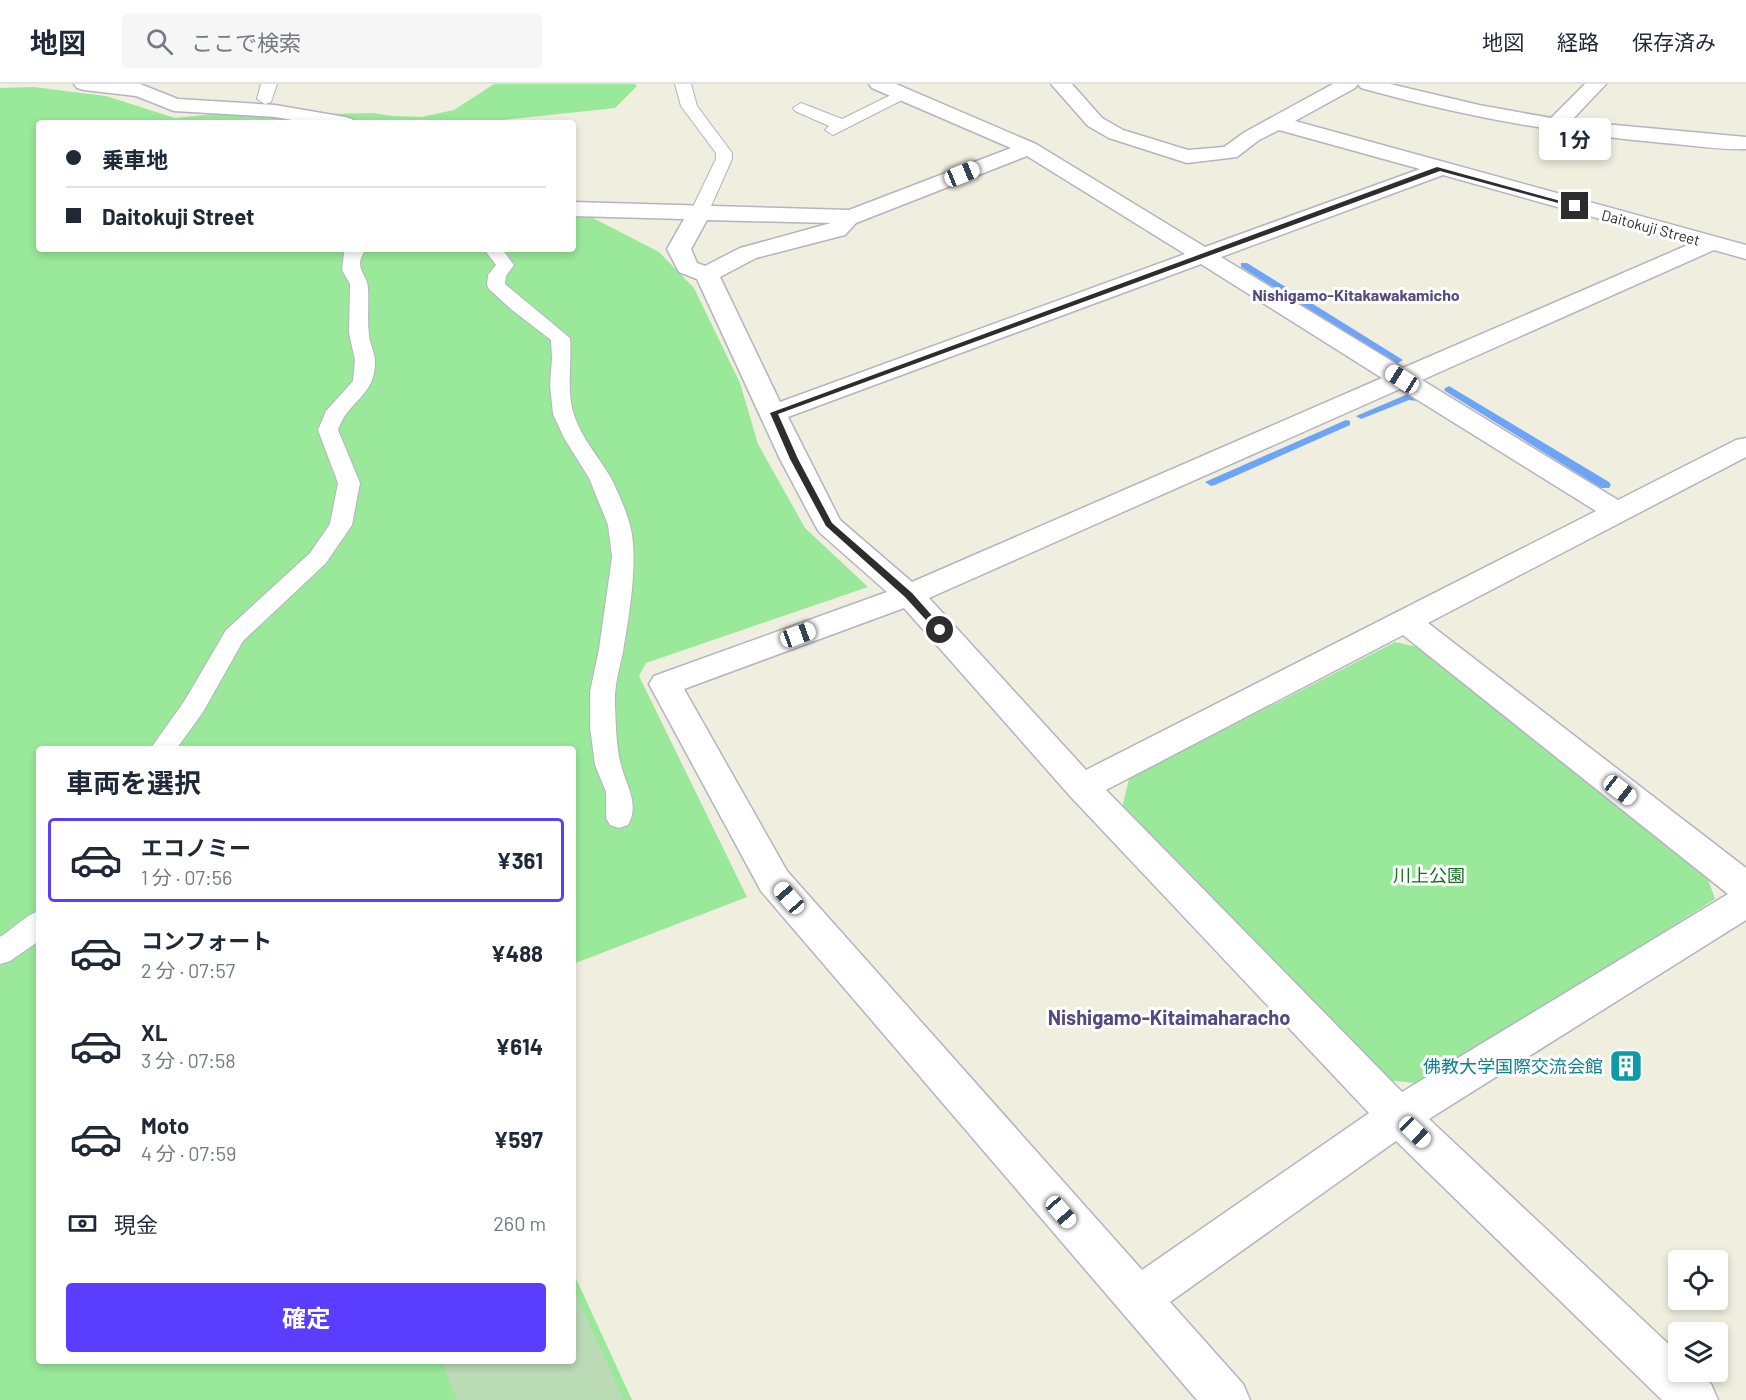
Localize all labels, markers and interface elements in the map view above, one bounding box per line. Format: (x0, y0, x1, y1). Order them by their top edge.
search box (122, 14, 542, 68)
text: 地図 (30, 25, 86, 59)
icon: search (143, 25, 176, 58)
text: ここで検索 (191, 29, 301, 55)
text: 地図 (1482, 29, 1524, 54)
text: 経路 (1557, 29, 1599, 54)
text: 保存済み (1632, 29, 1716, 54)
callout: 1 分 (1539, 119, 1611, 161)
text: 1 分 (1559, 127, 1591, 151)
text: 乗車地 (102, 146, 168, 172)
car (942, 159, 982, 189)
route end (1561, 192, 1588, 219)
text: Daitokuji Street (102, 203, 254, 229)
street label: Daitokuji Street (1600, 205, 1702, 249)
district label: Nishigamo-Kitakawakamicho (1252, 285, 1460, 304)
car (1382, 362, 1422, 396)
route start (926, 616, 953, 643)
car (778, 620, 818, 650)
text: 車両を選択 (66, 766, 201, 798)
car (1600, 772, 1640, 808)
icon: car (69, 833, 123, 887)
text: エコノミー (141, 834, 251, 860)
text: ¥361 (497, 847, 543, 873)
park label: 川上公園 (1393, 864, 1465, 886)
text: 1 分 · 07:56 (141, 865, 232, 889)
car (770, 879, 808, 917)
icon: car (69, 926, 123, 980)
text: コンフォート (141, 927, 272, 953)
text: ¥488 (491, 940, 543, 966)
text: 2 分 · 07:57 (141, 958, 235, 982)
district label: Nishigamo-Kitaimaharacho (1048, 1005, 1290, 1029)
icon: car (69, 1019, 123, 1073)
text: XL (141, 1019, 167, 1045)
text: ¥614 (495, 1033, 543, 1059)
text: 3 分 · 07:58 (141, 1048, 236, 1072)
building icon: 佛教大学国際交流会館 (1608, 1048, 1644, 1084)
place label: 佛教大学国際交流会館 (1423, 1055, 1603, 1077)
icon: car (69, 1112, 123, 1166)
text: Moto (141, 1112, 189, 1138)
car (1396, 1113, 1434, 1151)
text: ¥597 (493, 1126, 543, 1152)
text: 4 分 · 07:59 (141, 1141, 236, 1165)
car (1042, 1193, 1080, 1231)
icon: cash (66, 1207, 99, 1240)
text: 現金 (114, 1211, 158, 1237)
text: 260 m (493, 1211, 546, 1235)
map controls (1668, 1250, 1728, 1382)
button: locate (1668, 1250, 1728, 1310)
button: 確定 (66, 1283, 546, 1352)
button: layers (1668, 1322, 1728, 1382)

